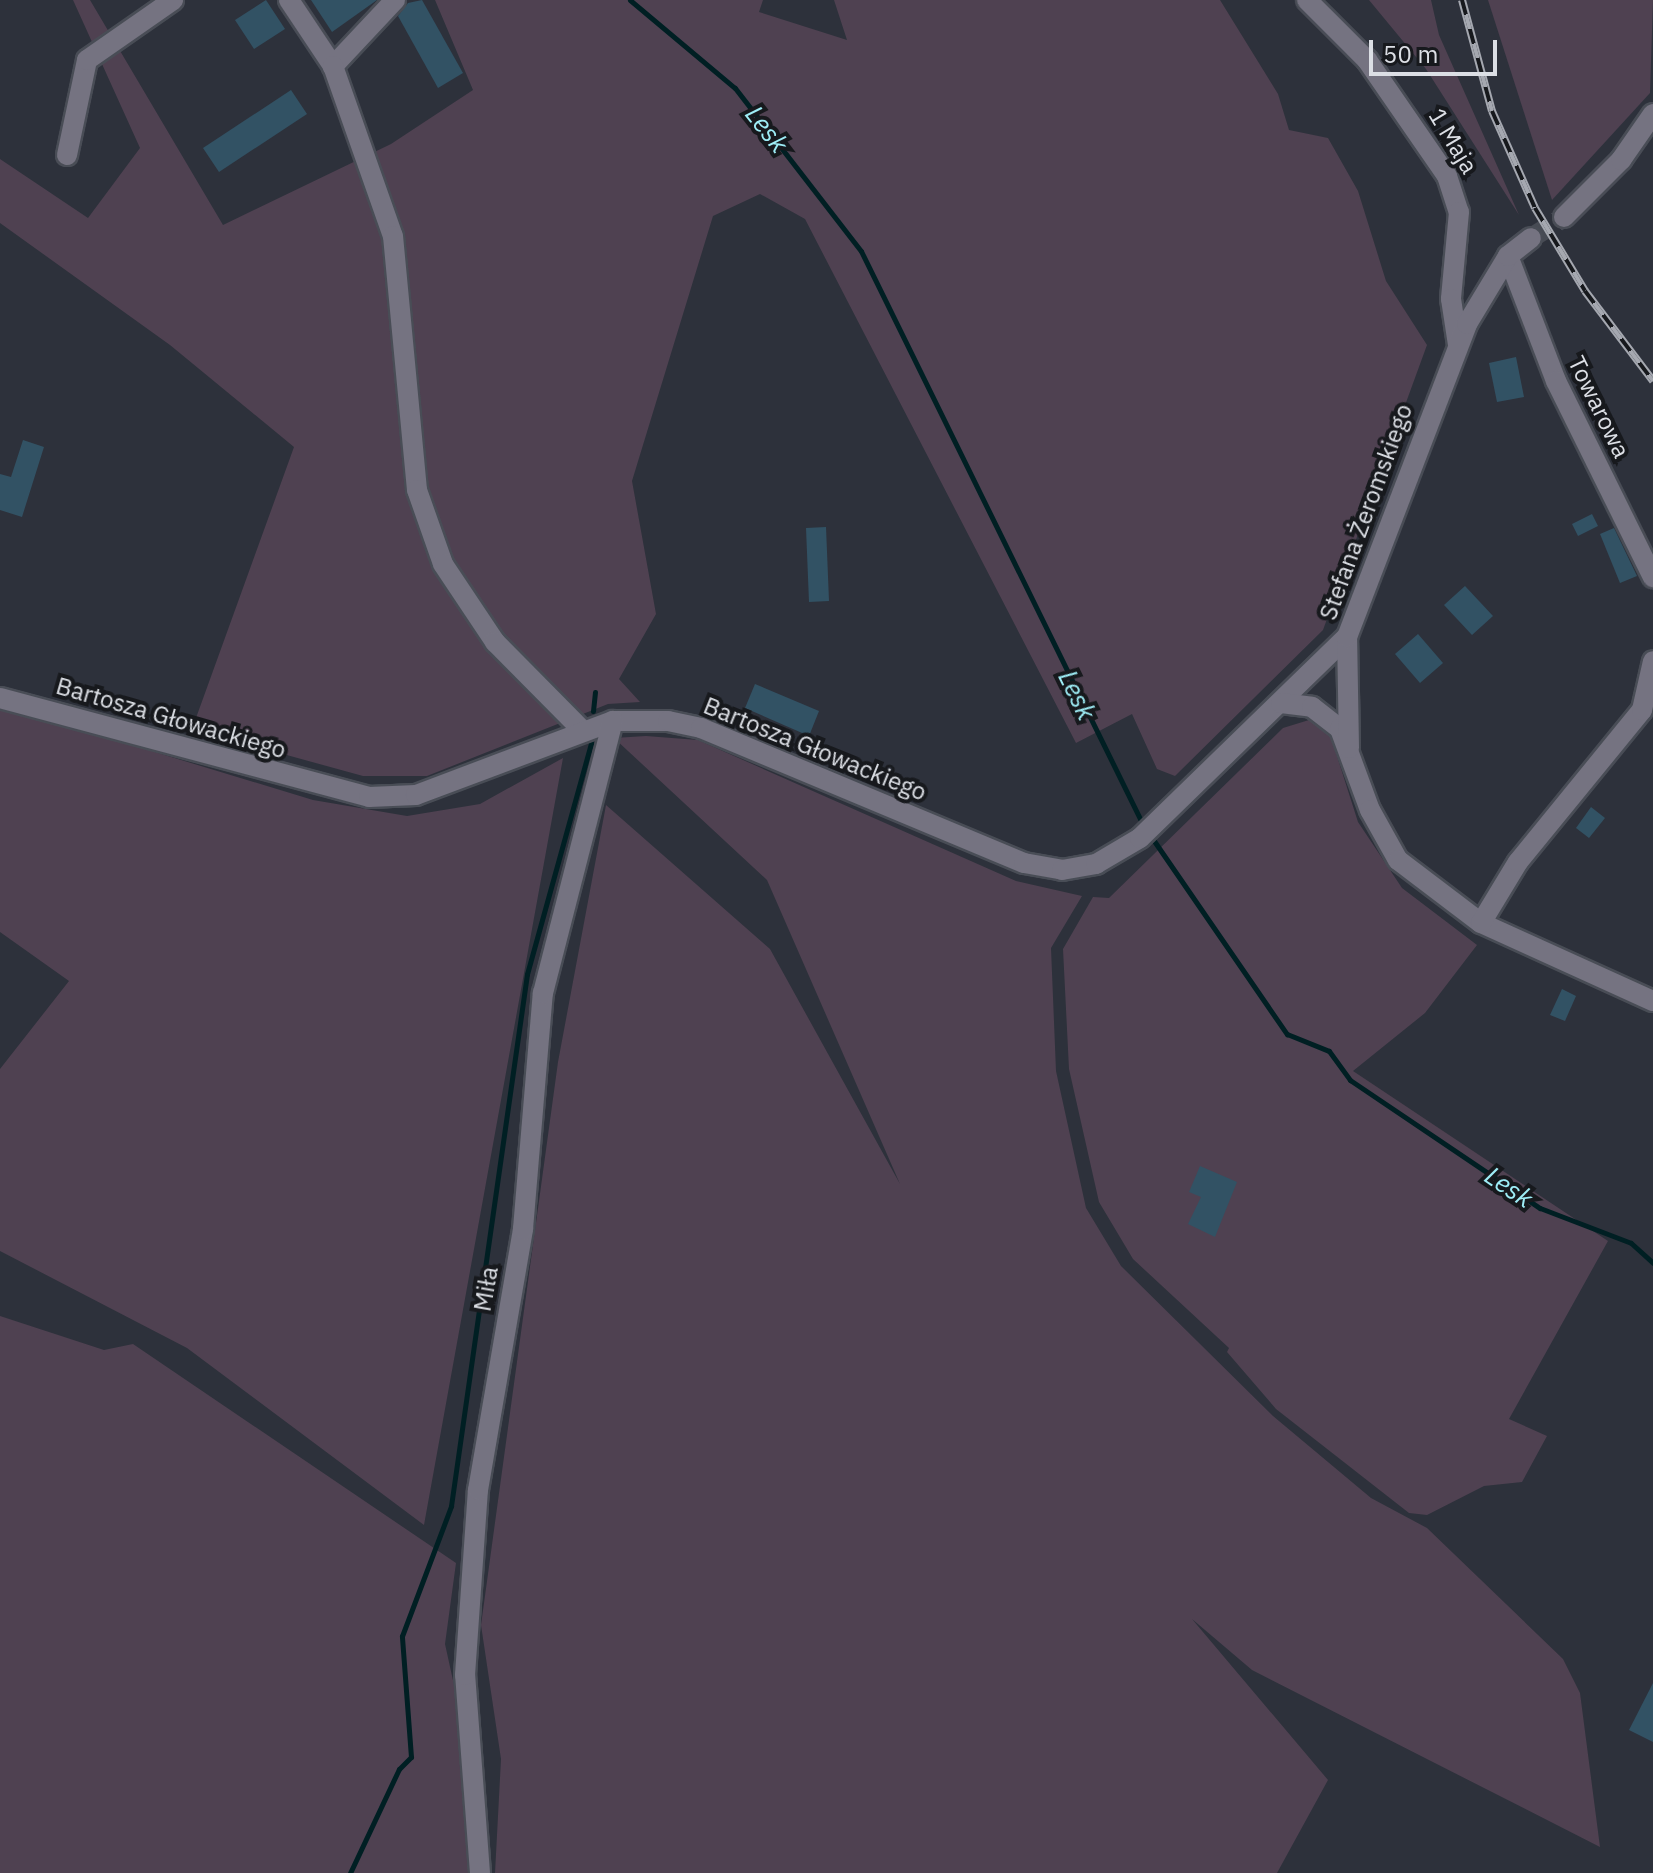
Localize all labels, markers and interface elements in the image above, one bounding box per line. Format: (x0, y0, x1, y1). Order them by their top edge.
scale bar (1373, 24, 1501, 74)
text: 50 m (1383, 38, 1438, 70)
water label: Lesk (739, 99, 795, 159)
street label: 1 Maja (1422, 103, 1484, 179)
street label: Towarowa (1562, 351, 1636, 463)
street label: Stefana Żeromskiego (1314, 400, 1418, 624)
water label: Lesk (1052, 665, 1102, 725)
street label: Bartosza Głowackiego (53, 671, 289, 765)
street label: Bartosza Głowackiego (699, 691, 931, 807)
water label: Lesk (1479, 1160, 1539, 1214)
street label: Miła (468, 1264, 504, 1314)

